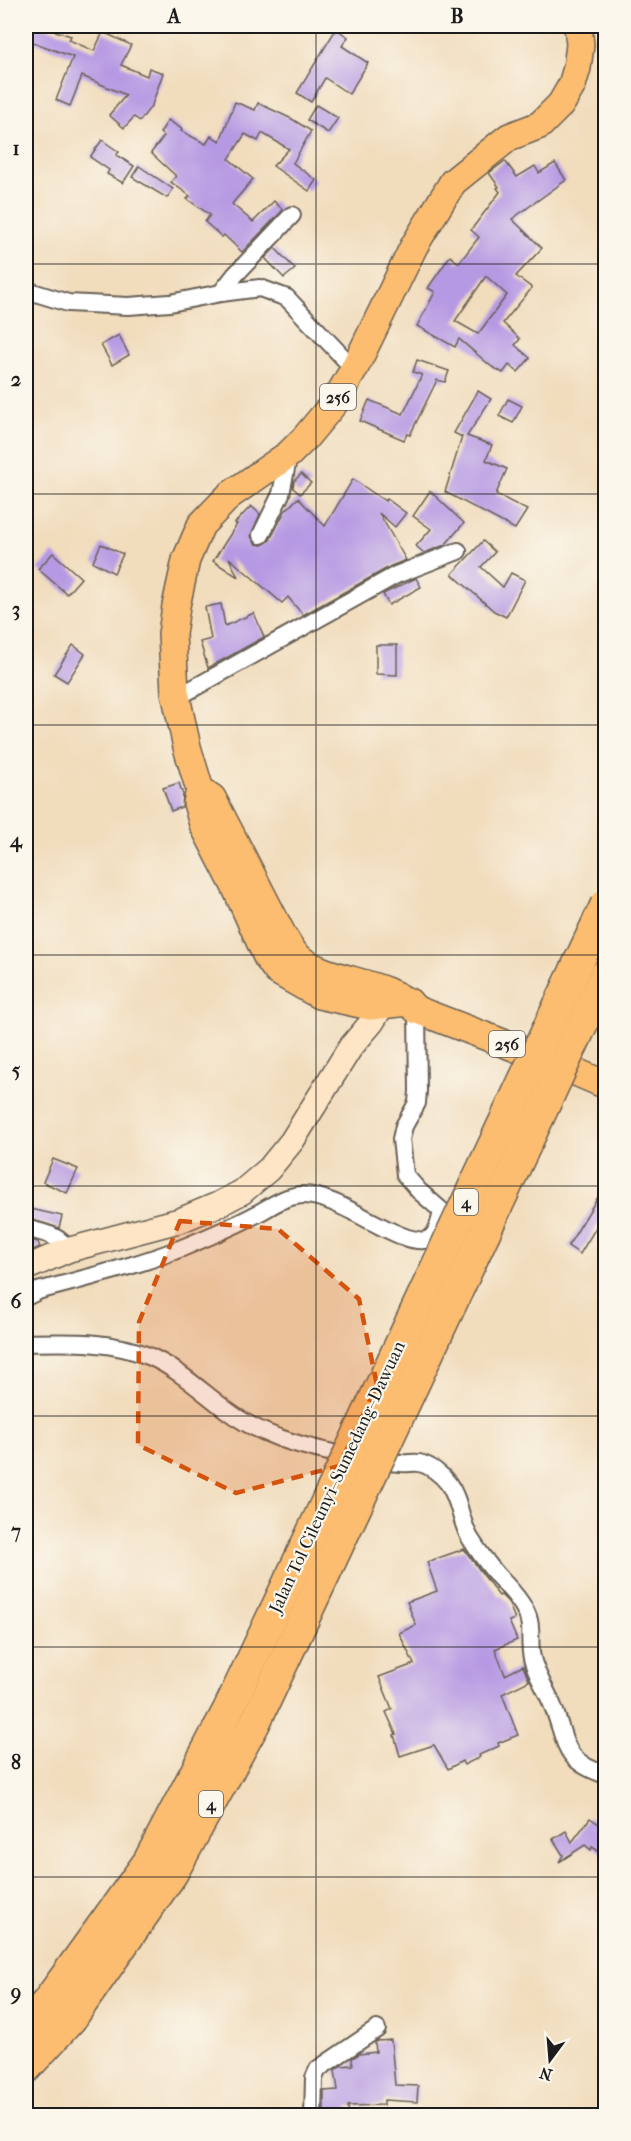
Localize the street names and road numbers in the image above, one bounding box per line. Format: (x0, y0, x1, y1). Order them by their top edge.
road number: 256 (320, 384, 356, 410)
road number: 256 (489, 1031, 525, 1057)
road number: 4 (454, 1189, 478, 1215)
street label: Jalan Tol Cileunyi–Sumedang–Dawuan (264, 1337, 410, 1618)
road number: 4 (199, 1791, 223, 1817)

